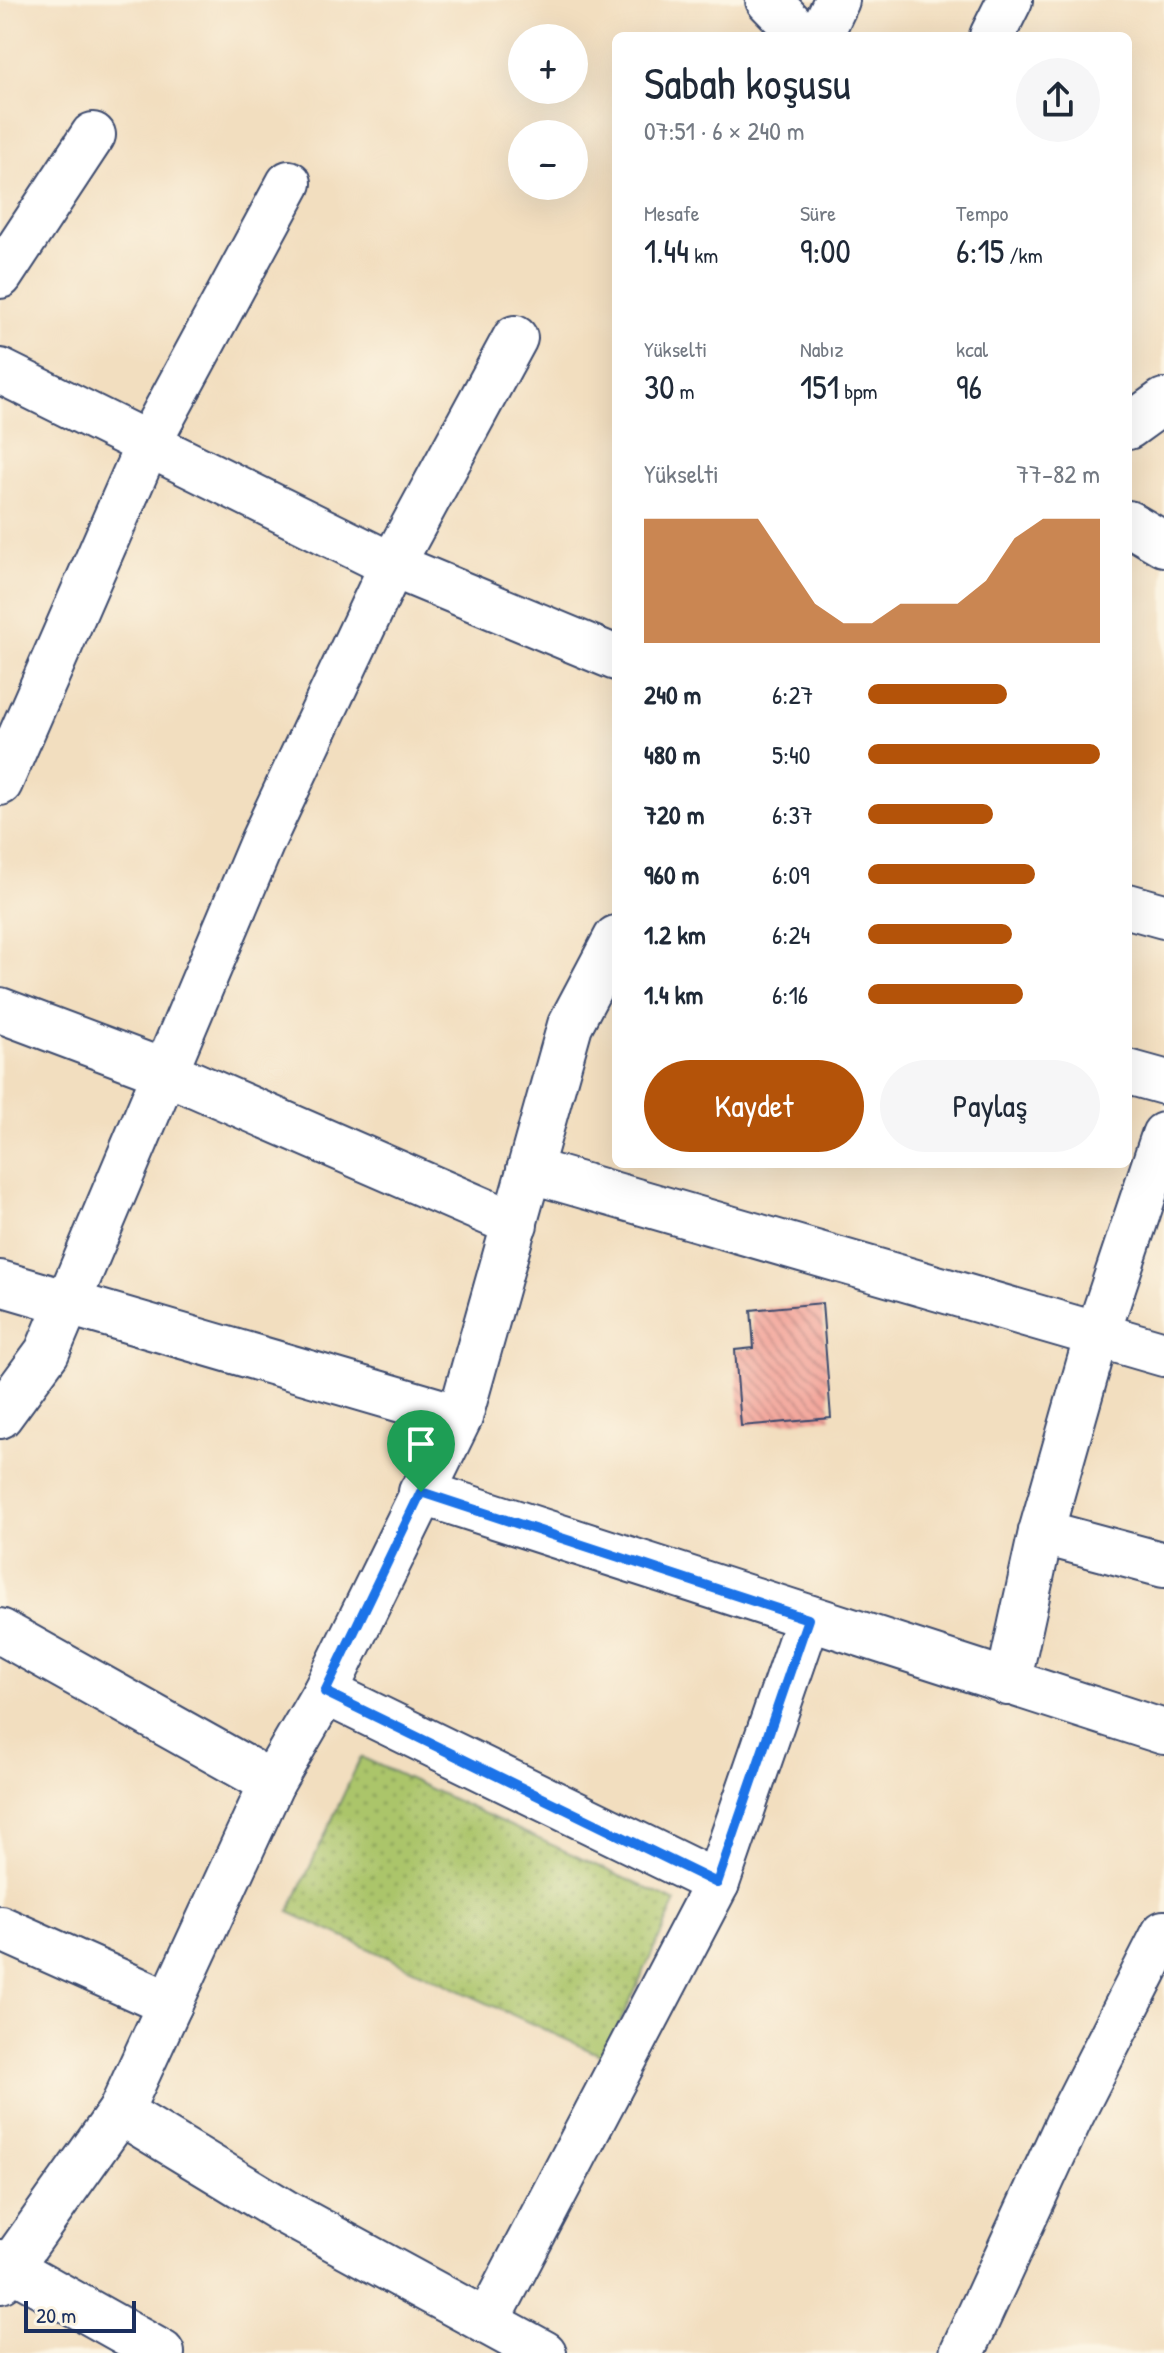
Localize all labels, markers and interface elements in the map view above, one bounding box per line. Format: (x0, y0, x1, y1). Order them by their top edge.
map controls (508, 24, 588, 200)
button: + (508, 24, 588, 104)
text: Sabah koşusu (644, 53, 851, 113)
button: share (1016, 58, 1100, 142)
text: 07:51 · 6 × 240 m (644, 113, 804, 148)
button: − (508, 120, 588, 200)
text: Mesafe (644, 198, 700, 228)
text: Süre (800, 198, 836, 228)
text: Tempo (956, 198, 1008, 228)
text: 1.44 (644, 228, 689, 274)
text: 9:00 (800, 228, 851, 274)
text: 6:15 (956, 228, 1004, 274)
text: km (689, 240, 718, 270)
text: /km (1004, 240, 1043, 270)
text: Yükselti (644, 334, 707, 364)
text: Nabız (800, 334, 844, 364)
text: kcal (956, 334, 988, 364)
text: 30 (644, 364, 674, 410)
text: 151 (800, 364, 839, 410)
text: 96 (956, 364, 982, 410)
text: m (674, 376, 695, 406)
text: bpm (839, 376, 878, 406)
text: Yükselti (644, 456, 719, 491)
text: 77–82 m (1016, 456, 1100, 491)
text: 240 m (644, 677, 701, 712)
text: 6:27 (772, 677, 813, 712)
text: 480 m (644, 737, 700, 772)
text: 5:40 (772, 737, 810, 772)
text: 720 m (644, 797, 704, 832)
text: 6:37 (772, 797, 813, 832)
text: 960 m (644, 857, 699, 892)
text: 6:09 (772, 857, 810, 892)
text: 1.2 km (644, 917, 706, 952)
text: 6:24 (772, 917, 810, 952)
text: 1.4 km (644, 977, 703, 1012)
text: 6:16 (772, 977, 808, 1012)
button: Kaydet (644, 1060, 864, 1152)
button: Paylaş (880, 1060, 1100, 1152)
pin (387, 1410, 455, 1492)
icon: arrive (399, 1422, 443, 1466)
scale bar (24, 2297, 136, 2333)
text: 20 m (36, 2300, 76, 2330)

